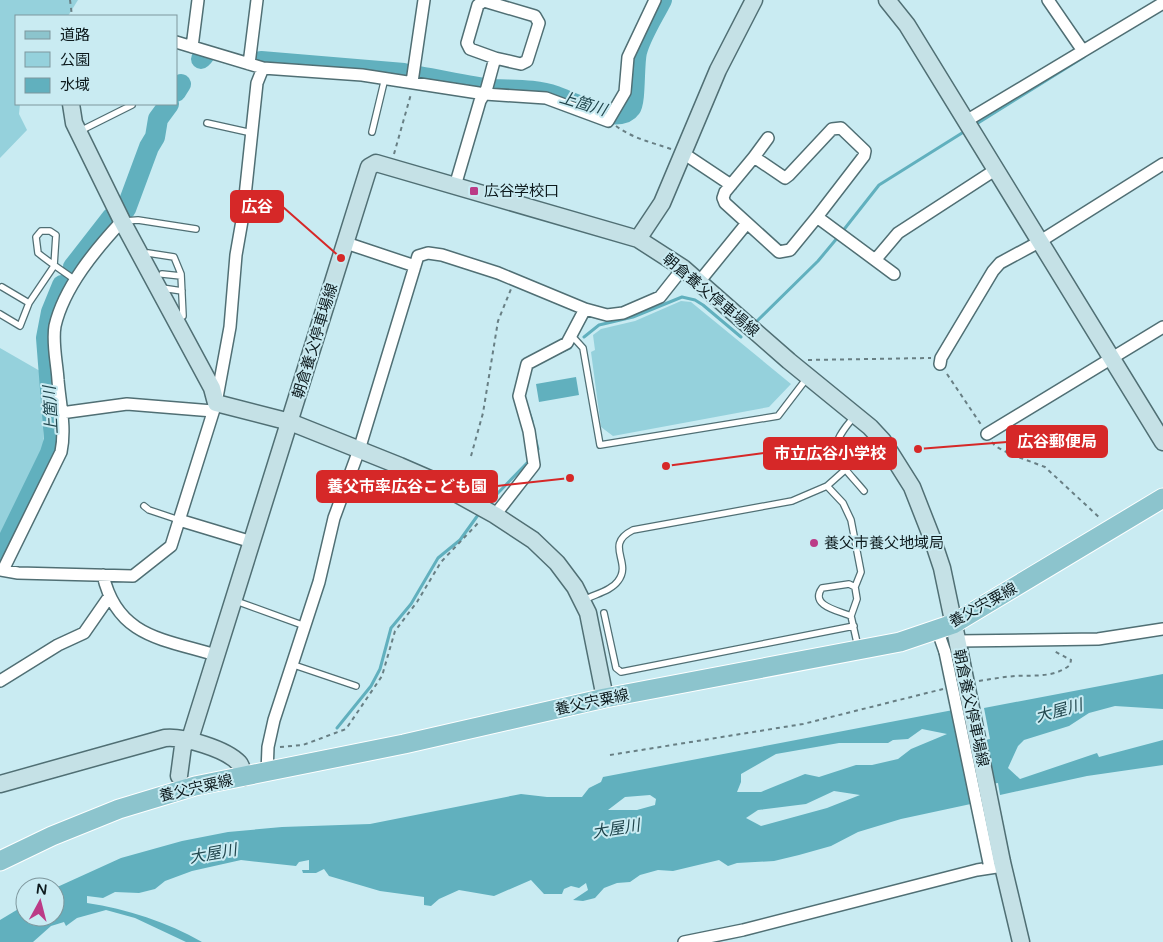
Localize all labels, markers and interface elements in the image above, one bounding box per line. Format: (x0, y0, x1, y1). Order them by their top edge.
legend (15, 15, 178, 105)
text: 道路 (60, 26, 90, 44)
text: 公園 (60, 51, 90, 69)
text: 水域 (60, 76, 90, 94)
water label: 上箇川 (557, 87, 611, 121)
place label: 広谷学校口 (484, 182, 559, 200)
marker: 広谷学校口 (468, 185, 480, 197)
callout: 広谷 (231, 191, 283, 222)
text: 広谷 (241, 197, 273, 217)
street label: 朝倉養父停車場線 (659, 250, 763, 340)
street label: 朝倉養父停車場線 (289, 281, 341, 401)
water label: 上箇川 (40, 384, 62, 434)
callout: 広谷郵便局 (1007, 426, 1107, 457)
text: 広谷郵便局 (1017, 432, 1097, 452)
callout: 市立広谷小学校 (764, 438, 896, 469)
text: 市立広谷小学校 (774, 444, 886, 464)
callout: 養父市率広谷こども園 (317, 471, 497, 502)
text: 養父市率広谷こども園 (327, 477, 487, 497)
place label: 養父市養父地域局 (824, 534, 944, 552)
marker: 養父市養父地域局 (808, 537, 820, 549)
street label: 養父宍粟線 (946, 579, 1020, 631)
street label: 朝倉養父停車場線 (950, 647, 992, 769)
street label: 養父宍粟線 (553, 685, 631, 719)
water label: 大屋川 (1033, 695, 1087, 727)
street label: 養父宍粟線 (157, 771, 235, 805)
water label: 大屋川 (591, 815, 643, 843)
water label: 大屋川 (188, 840, 240, 868)
north arrow (15, 877, 65, 927)
text: N (35, 880, 48, 899)

